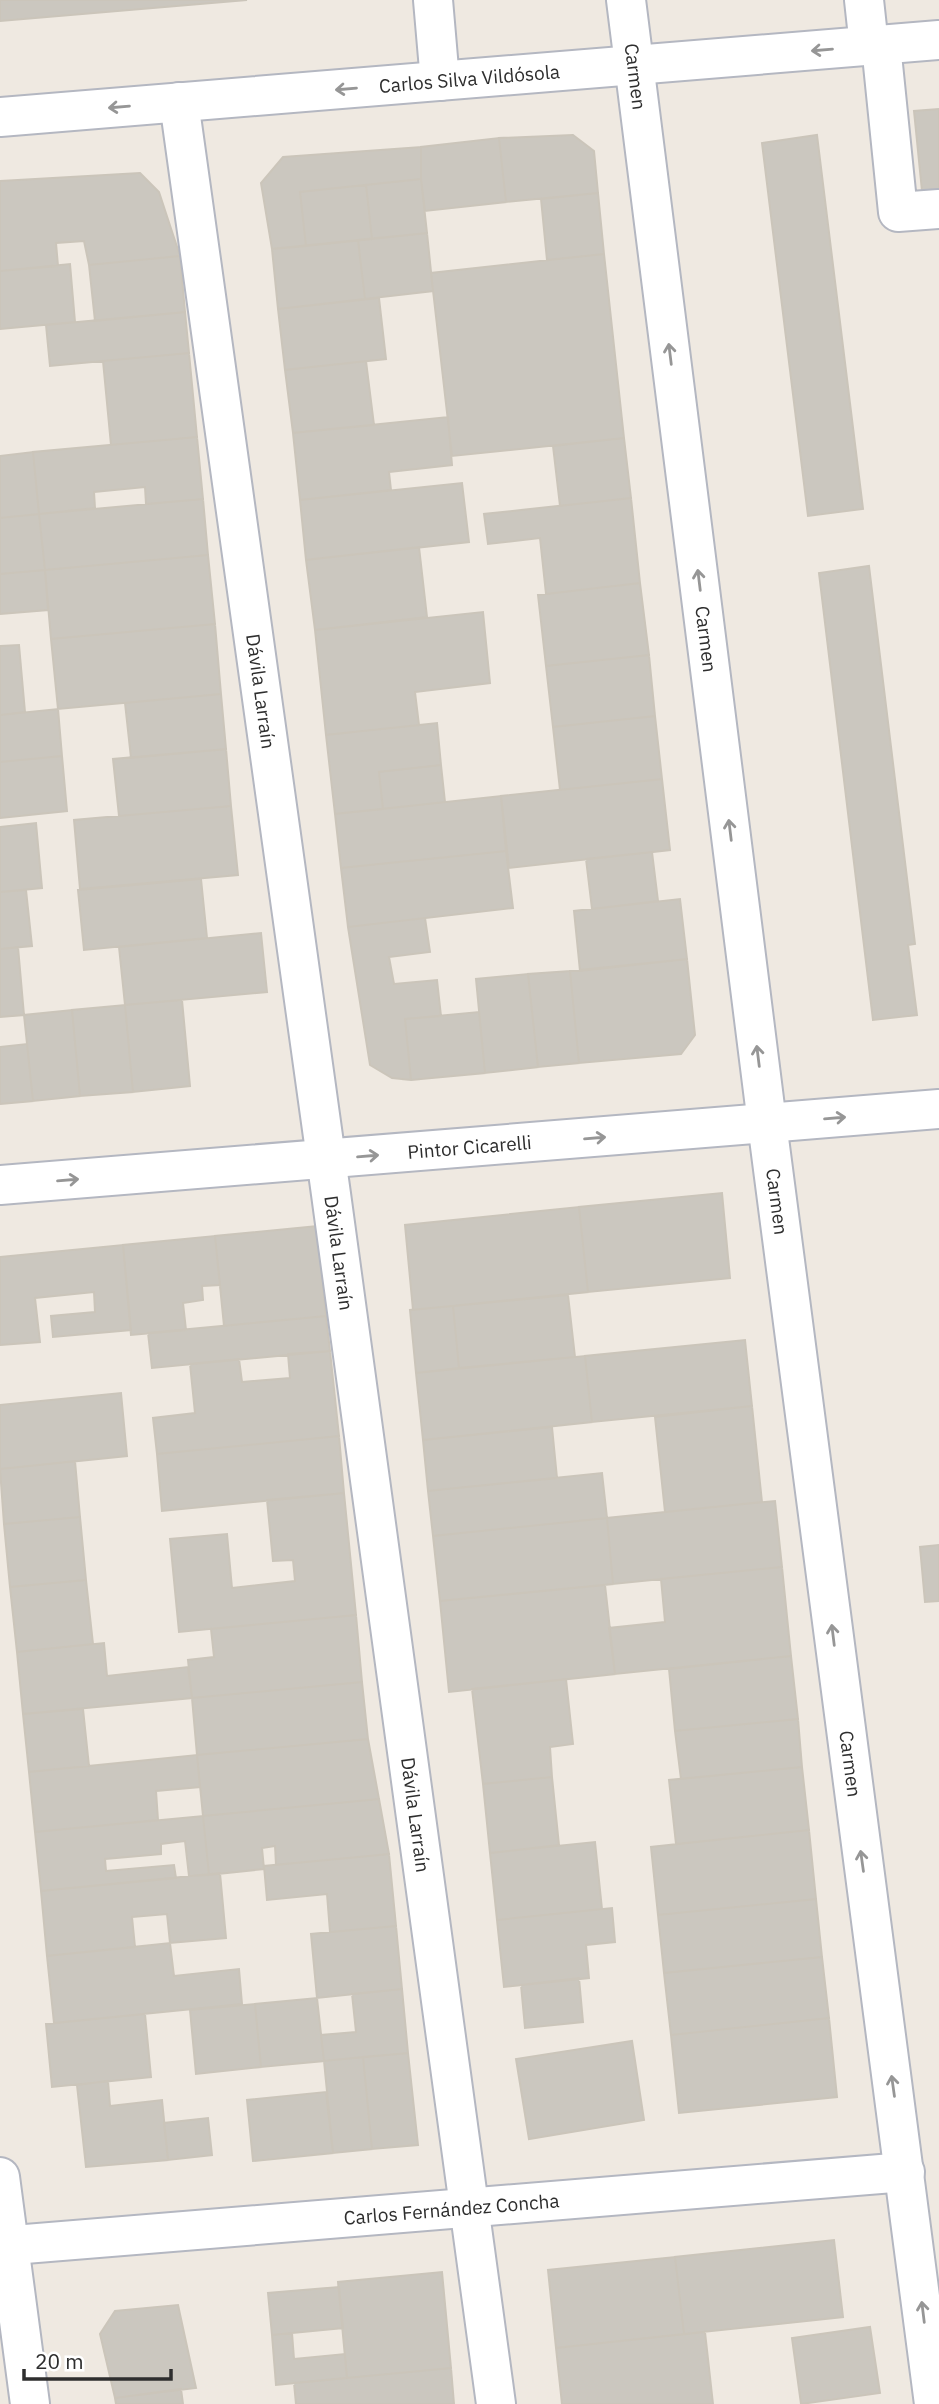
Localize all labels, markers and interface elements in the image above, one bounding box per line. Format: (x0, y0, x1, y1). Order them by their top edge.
street label: Carmen (620, 42, 652, 111)
one-way arrow (811, 44, 834, 57)
street label: Carlos Silva Vildósola (378, 59, 561, 98)
one-way arrow (335, 83, 358, 96)
one-way arrow (108, 101, 131, 114)
one-way arrow (664, 343, 677, 366)
one-way arrow (692, 569, 705, 592)
street label: Carmen (690, 604, 722, 674)
street label: Dávila Larraín (241, 632, 281, 750)
one-way arrow (724, 819, 737, 842)
one-way arrow (752, 1045, 765, 1068)
one-way arrow (823, 1111, 846, 1124)
street label: Pintor Cicarelli (406, 1130, 532, 1164)
one-way arrow (583, 1131, 606, 1144)
one-way arrow (356, 1149, 379, 1162)
street label: Carmen (761, 1167, 793, 1236)
one-way arrow (56, 1173, 79, 1186)
street label: Dávila Larraín (319, 1194, 359, 1312)
one-way arrow (826, 1625, 839, 1647)
street label: Carmen (834, 1729, 867, 1798)
street label: Dávila Larraín (396, 1756, 435, 1874)
one-way arrow (856, 1850, 869, 1873)
one-way arrow (886, 2076, 899, 2098)
street label: Carlos Fernández Concha (343, 2188, 560, 2230)
one-way arrow (916, 2301, 929, 2324)
scale bar (24, 2338, 172, 2382)
text: 20 m (35, 2347, 84, 2375)

